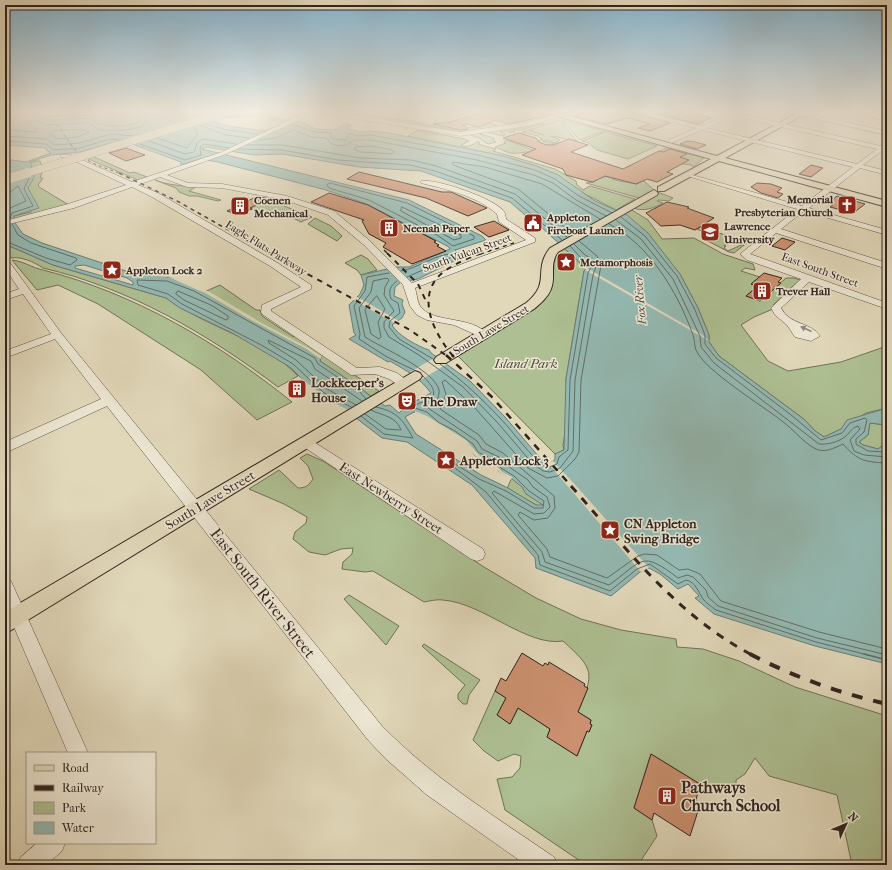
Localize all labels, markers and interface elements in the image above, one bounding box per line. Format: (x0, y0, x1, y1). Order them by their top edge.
place label: Memorial Presbyterian Church (735, 193, 834, 219)
place label: Coenen Mechanical (253, 194, 309, 220)
church icon: Memorial Presbyterian Church (836, 194, 858, 216)
building icon: Coenen Mechanical (229, 195, 251, 217)
place label: Appleton Fireboat Launch (546, 211, 625, 237)
public building icon: Appleton Fireboat Launch (522, 212, 544, 234)
building icon: Neenah Paper (378, 217, 400, 239)
street label: Eagle Flats Parkway (223, 218, 310, 279)
place label: Lawrence University (723, 220, 776, 246)
school or university icon: Lawrence University (699, 221, 721, 243)
place label: Neenah Paper (403, 222, 470, 235)
street label: South Vulcan Street (421, 231, 513, 275)
street label: East South Street (780, 250, 860, 290)
place icon: Metamorphosis (555, 251, 577, 273)
place label: Metamorphosis (579, 256, 653, 269)
place icon: Appleton Lock 2 (101, 259, 123, 281)
place label: Appleton Lock 2 (125, 264, 203, 277)
water label: Fox River (631, 273, 649, 326)
building icon: Trever Hall (751, 280, 773, 302)
place label: Trever Hall (775, 285, 831, 298)
street label: South Lawe Street (451, 302, 531, 358)
one-way arrow (800, 326, 812, 332)
park label: Island Park (493, 356, 558, 371)
place label: Lockkeeper's House (311, 375, 384, 405)
building icon: Lockkeeper's House (286, 378, 308, 400)
theatre icon: The Draw (396, 390, 418, 412)
place label: The Draw (420, 394, 479, 409)
place icon: Appleton Lock 3 (435, 449, 457, 471)
place label: Appleton Lock 3 (459, 453, 549, 469)
street label: East Newberry Street (337, 459, 446, 537)
street label: South Lawe Street (163, 467, 258, 533)
place label: CN Appleton Swing Bridge (624, 516, 700, 547)
place icon: CN Appleton Swing Bridge (599, 519, 621, 541)
street label: East South River Street (206, 524, 320, 662)
legend (26, 752, 156, 844)
text: Road (62, 761, 89, 775)
place label: Pathways Church School (681, 778, 781, 815)
text: Railway (62, 781, 104, 795)
building icon: Pathways Church School (656, 785, 678, 807)
text: Park (62, 801, 87, 815)
north arrow (826, 804, 866, 844)
text: N (845, 810, 861, 825)
text: Water (61, 821, 95, 835)

